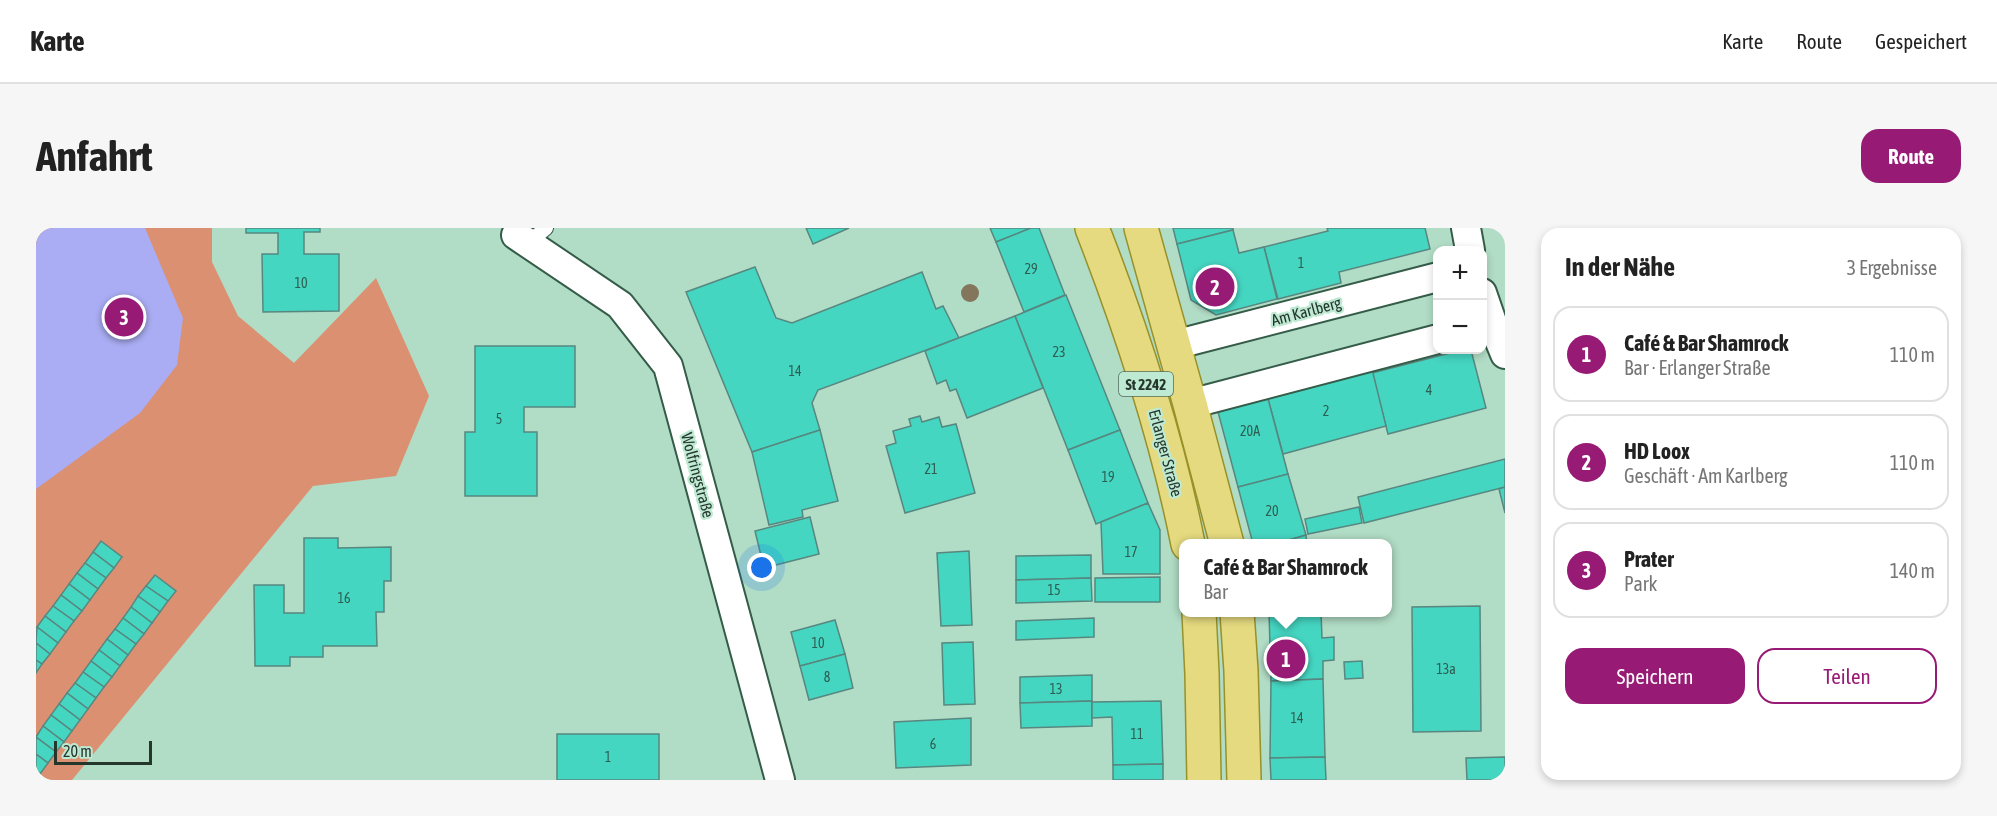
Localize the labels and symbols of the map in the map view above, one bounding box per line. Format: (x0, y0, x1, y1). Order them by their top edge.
house number: 1 (1298, 255, 1304, 271)
house number: 29 (1024, 261, 1038, 277)
pin: 2 (1196, 264, 1234, 310)
house number: 10 (294, 275, 308, 291)
street label: Am Karlberg (1269, 293, 1343, 330)
pin: 3 (104, 294, 143, 340)
house number: 23 (1052, 344, 1066, 360)
house number: 14 (788, 363, 802, 379)
road number: St 2242 (1119, 372, 1173, 396)
house number: 4 (1426, 382, 1433, 398)
house number: 2 (1323, 403, 1329, 419)
street label: Erlanger Straße (1145, 407, 1186, 499)
house number: 5 (496, 411, 502, 427)
house number: 20A (1240, 423, 1260, 439)
street label: Wolfringstraße (677, 431, 718, 520)
house number: 21 (924, 461, 938, 477)
house number: 19 (1101, 469, 1115, 485)
house number: 20 (1265, 503, 1279, 519)
house number: 17 (1124, 544, 1138, 560)
your location (747, 553, 776, 582)
house number: 15 (1047, 582, 1061, 598)
house number: 16 (337, 590, 351, 606)
house number: 10 (811, 635, 825, 651)
pin: 1 (1266, 636, 1306, 682)
house number: 13a (1436, 661, 1456, 677)
house number: 8 (824, 669, 831, 685)
house number: 13 (1049, 681, 1063, 697)
house number: 14 (1290, 710, 1304, 726)
house number: 11 (1130, 726, 1144, 742)
house number: 6 (930, 736, 937, 752)
scale bar (54, 738, 152, 766)
house number: 1 (605, 749, 611, 765)

